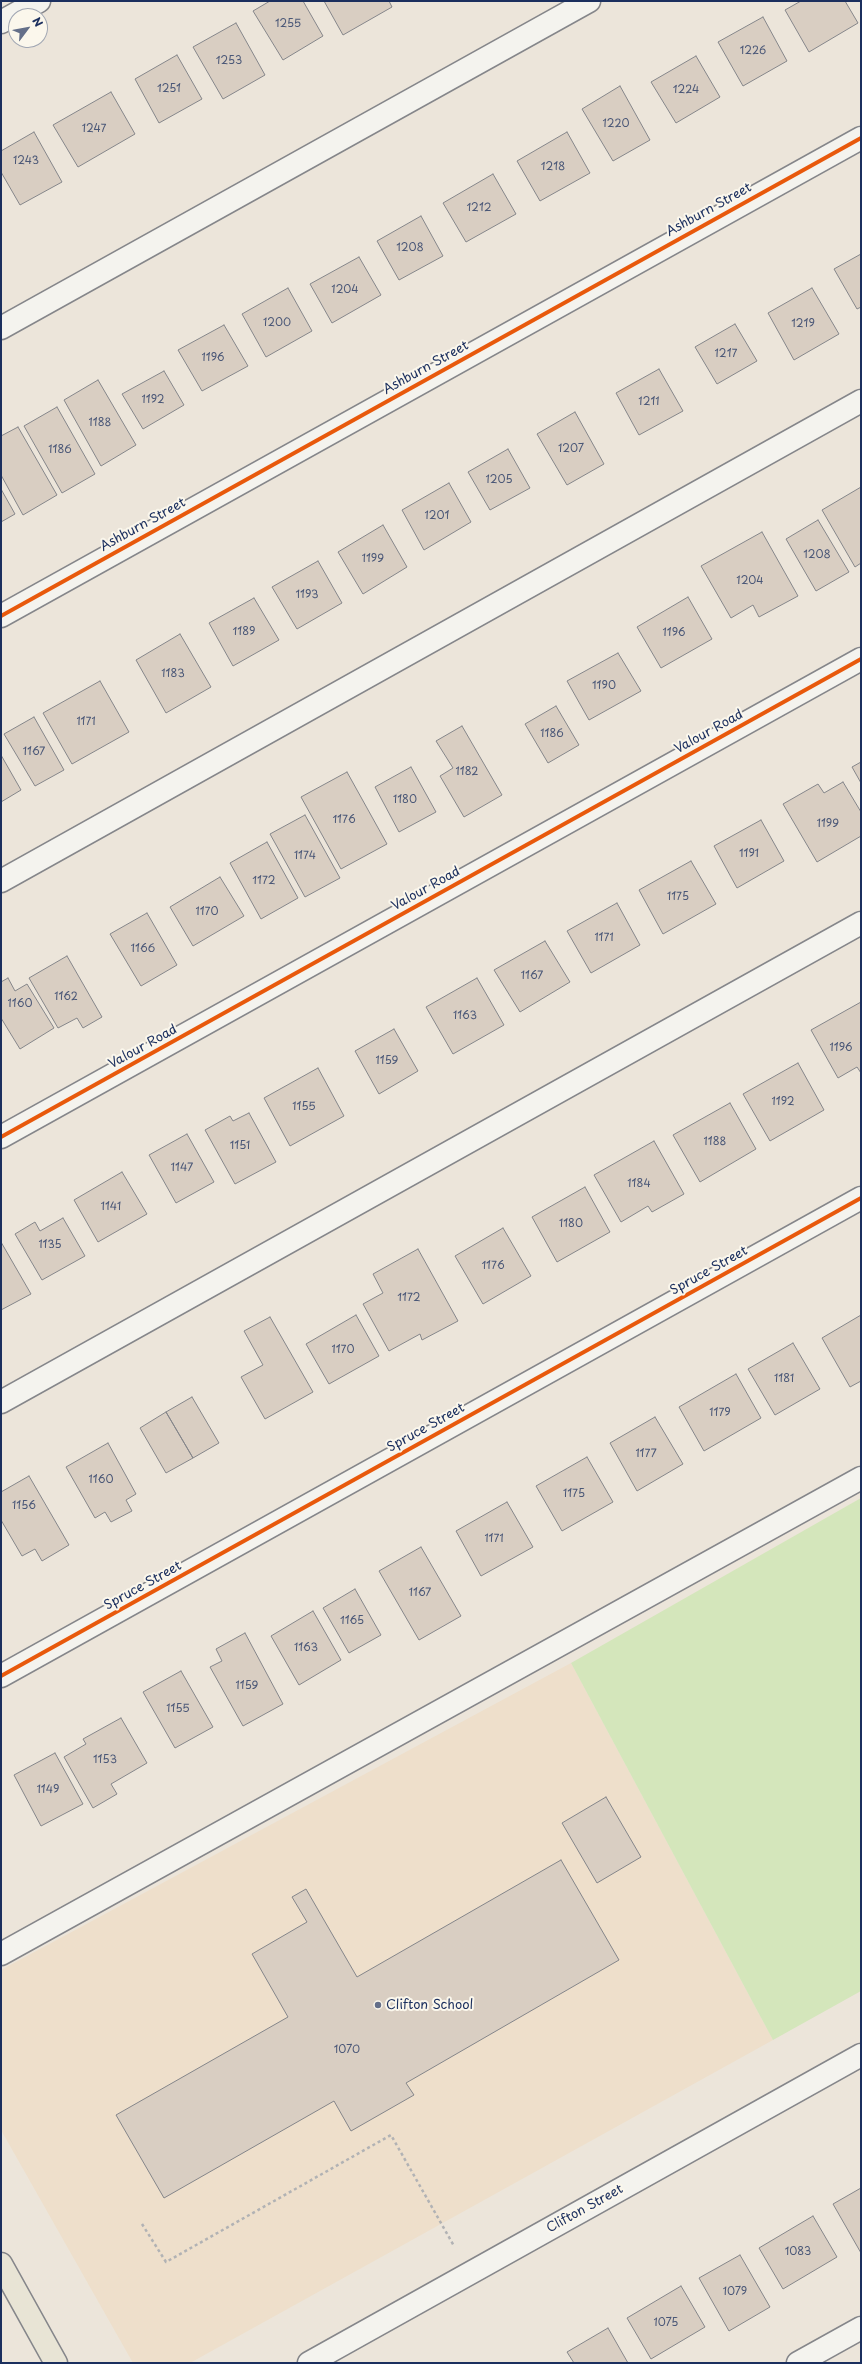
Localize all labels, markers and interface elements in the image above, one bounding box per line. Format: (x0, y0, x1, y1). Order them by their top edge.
north arrow (8, 8, 48, 48)
text: N (28, 14, 47, 30)
house number: 1255 (275, 17, 301, 31)
house number: 1226 (740, 44, 766, 58)
house number: 1253 (216, 54, 242, 68)
house number: 1251 (157, 82, 181, 96)
house number: 1224 (673, 83, 699, 97)
house number: 1220 (602, 117, 630, 131)
house number: 1247 (82, 122, 106, 136)
house number: 1243 (13, 154, 39, 168)
house number: 1218 (541, 160, 565, 174)
street label: Ashburn Street (663, 180, 755, 240)
house number: 1212 (466, 201, 492, 215)
house number: 1208 (396, 241, 424, 255)
house number: 1204 (331, 283, 359, 297)
house number: 1200 (263, 316, 291, 330)
house number: 1219 (791, 317, 815, 331)
street label: Ashburn Street (380, 338, 472, 398)
house number: 1217 (715, 347, 737, 361)
house number: 1196 (201, 351, 225, 365)
house number: 1192 (141, 393, 165, 407)
house number: 1211 (638, 395, 660, 409)
house number: 1188 (89, 416, 111, 430)
house number: 1207 (558, 442, 584, 456)
house number: 1186 (48, 443, 72, 457)
house number: 1205 (486, 473, 512, 487)
street label: Ashburn Street (97, 495, 189, 555)
house number: 1201 (425, 509, 449, 523)
house number: 1208 (803, 548, 831, 562)
house number: 1199 (362, 552, 384, 566)
house number: 1204 (736, 574, 764, 588)
house number: 1193 (295, 588, 319, 602)
house number: 1189 (233, 625, 255, 639)
house number: 1196 (662, 626, 686, 640)
house number: 1183 (161, 667, 185, 681)
house number: 1190 (592, 679, 616, 693)
street label: Valour Road (672, 707, 746, 757)
house number: 1171 (76, 715, 96, 729)
house number: 1186 (540, 727, 564, 741)
house number: 1167 (23, 745, 45, 759)
house number: 1182 (456, 765, 478, 779)
house number: 1180 (393, 793, 417, 807)
house number: 1176 (332, 813, 356, 827)
house number: 1199 (817, 817, 839, 831)
house number: 1191 (739, 847, 759, 861)
house number: 1174 (294, 849, 316, 863)
street label: Valour Road (389, 864, 463, 914)
house number: 1172 (252, 874, 276, 888)
house number: 1175 (667, 890, 689, 904)
house number: 1170 (195, 905, 219, 919)
house number: 1171 (594, 931, 614, 945)
house number: 1166 (131, 942, 155, 956)
house number: 1167 (521, 969, 543, 983)
house number: 1162 (54, 990, 78, 1004)
house number: 1160 (8, 997, 32, 1011)
house number: 1163 (453, 1009, 477, 1023)
street label: Valour Road (106, 1022, 180, 1072)
house number: 1196 (829, 1041, 853, 1055)
house number: 1159 (376, 1054, 398, 1068)
house number: 1192 (771, 1095, 795, 1109)
house number: 1155 (292, 1100, 316, 1114)
house number: 1188 (704, 1135, 726, 1149)
house number: 1151 (230, 1139, 250, 1153)
house number: 1147 (171, 1161, 193, 1175)
house number: 1184 (627, 1177, 651, 1191)
house number: 1141 (101, 1200, 121, 1214)
house number: 1180 (559, 1217, 583, 1231)
house number: 1135 (38, 1238, 62, 1252)
street label: Spruce Street (667, 1243, 751, 1299)
house number: 1176 (481, 1259, 505, 1273)
house number: 1172 (397, 1291, 421, 1305)
house number: 1170 (331, 1343, 355, 1357)
house number: 1181 (774, 1372, 794, 1386)
street label: Spruce Street (384, 1400, 468, 1456)
house number: 1179 (709, 1406, 731, 1420)
house number: 1177 (635, 1447, 657, 1461)
house number: 1160 (89, 1473, 113, 1487)
house number: 1175 (563, 1487, 585, 1501)
house number: 1156 (12, 1499, 36, 1513)
house number: 1171 (484, 1532, 504, 1546)
street label: Spruce Street (101, 1558, 185, 1614)
house number: 1167 (409, 1586, 431, 1600)
house number: 1165 (340, 1614, 364, 1628)
house number: 1163 (294, 1641, 318, 1655)
house number: 1159 (236, 1679, 258, 1693)
house number: 1155 (166, 1702, 190, 1716)
house number: 1153 (93, 1753, 117, 1767)
house number: 1149 (37, 1783, 59, 1797)
place label: Clifton School (386, 1997, 473, 2013)
marker: Clifton School (373, 2000, 383, 2010)
house number: 1070 (334, 2043, 360, 2057)
street label: Clifton Street (544, 2182, 626, 2236)
house number: 1083 (785, 2245, 811, 2259)
house number: 1079 (723, 2285, 747, 2299)
house number: 1075 (654, 2316, 678, 2330)

